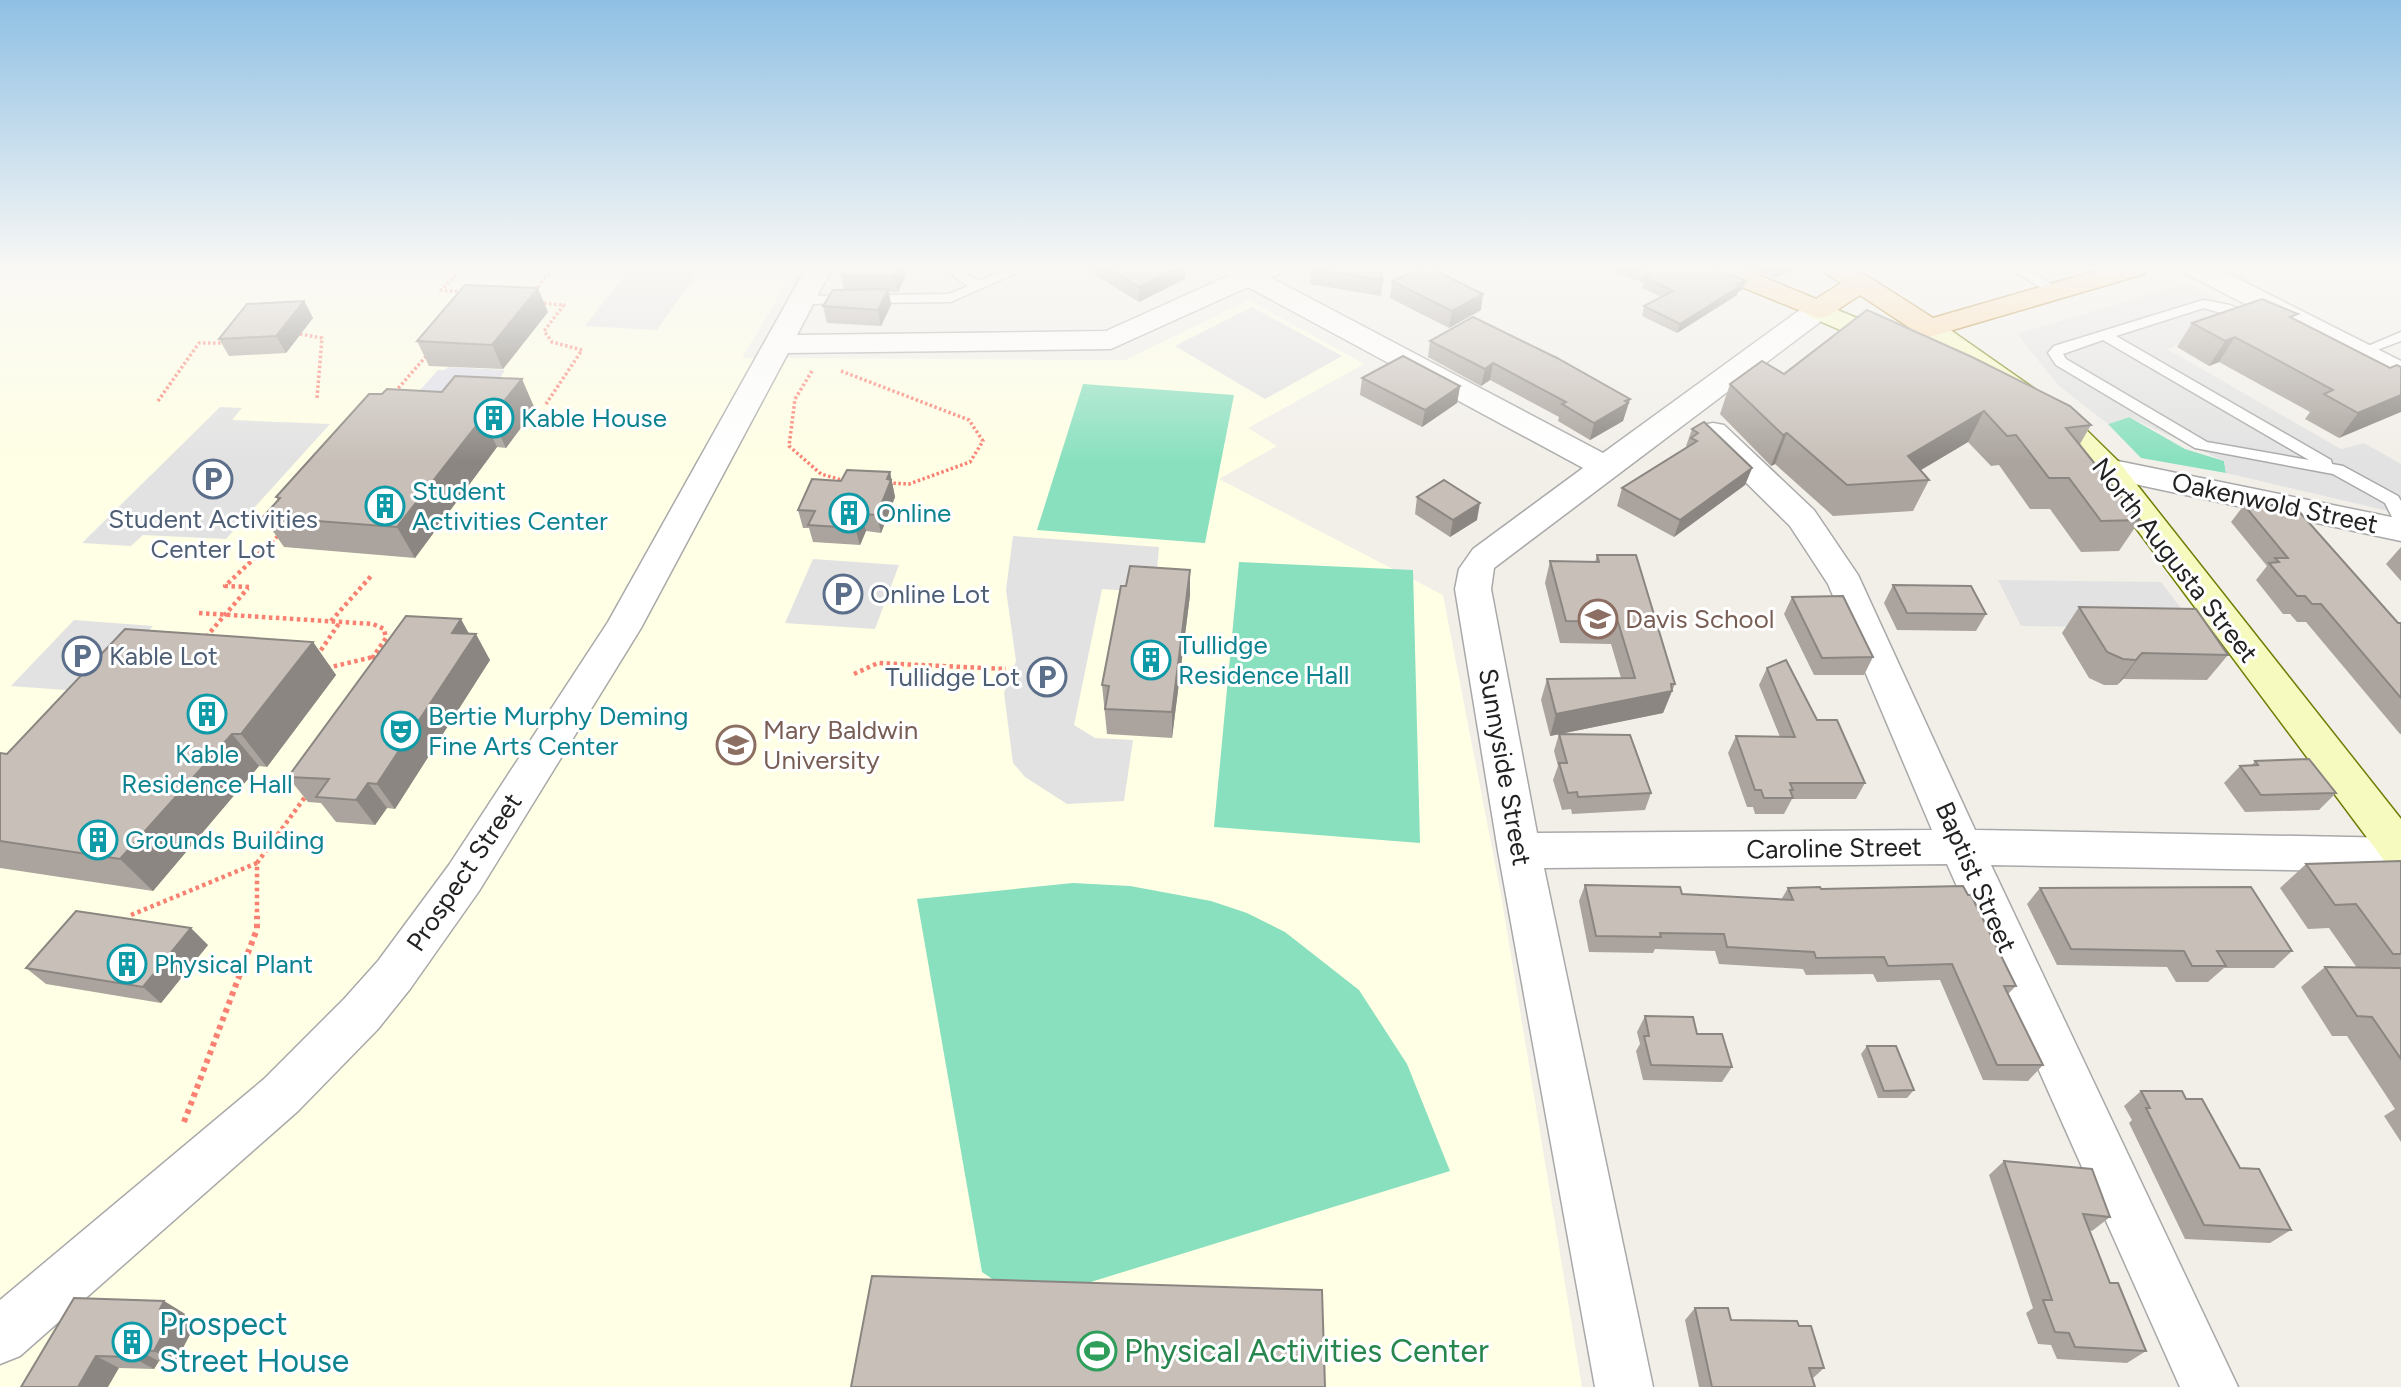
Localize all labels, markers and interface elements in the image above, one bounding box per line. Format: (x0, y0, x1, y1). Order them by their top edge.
building icon: Kable House (473, 397, 515, 439)
place label: Kable House (521, 402, 667, 434)
street label: North Augusta Street (2085, 451, 2265, 669)
parking icon: Student Activities Center Lot (192, 458, 234, 500)
street label: Oakenwold Street (2169, 466, 2381, 540)
place label: Student Activities Center (412, 475, 608, 537)
building icon: Student Activities Center (364, 485, 406, 527)
building icon: Online (828, 492, 870, 534)
place label: Online (876, 497, 951, 529)
place label: Student Activities Center Lot (108, 503, 318, 565)
parking icon: Online Lot (822, 573, 864, 615)
place label: Online Lot (870, 578, 990, 610)
school or university icon: Davis School (1577, 598, 1619, 640)
place label: Davis School (1625, 603, 1774, 635)
place label: Tullidge Residence Hall (1178, 629, 1349, 691)
parking icon: Kable Lot (61, 635, 103, 677)
building icon: Tullidge Residence Hall (1130, 639, 1172, 681)
place label: Kable Lot (109, 640, 218, 672)
parking icon: Tullidge Lot (1026, 656, 1068, 698)
place label: Tullidge Lot (885, 661, 1020, 693)
street label: Sunnyside Street (1472, 666, 1538, 868)
building icon: Kable Residence Hall (186, 693, 228, 735)
place label: Bertie Murphy Deming Fine Arts Center (428, 700, 688, 762)
theatre icon: Bertie Murphy Deming Fine Arts Center (380, 710, 422, 752)
place label: Mary Baldwin University (763, 714, 918, 776)
school or university icon: Mary Baldwin University (715, 724, 757, 766)
place label: Kable Residence Hall (121, 738, 293, 800)
street label: Prospect Street (399, 787, 529, 957)
street label: Baptist Street (1929, 797, 2024, 957)
building icon: Grounds Building (77, 819, 119, 861)
place label: Grounds Building (125, 824, 325, 856)
street label: Caroline Street (1746, 830, 1922, 866)
building icon: Physical Plant (106, 943, 148, 985)
place label: Physical Plant (154, 948, 313, 980)
place label: Prospect Street House (159, 1305, 349, 1380)
building icon: Prospect Street House (111, 1321, 153, 1363)
sports icon: Physical Activities Center (1076, 1330, 1118, 1372)
place label: Physical Activities Center (1124, 1332, 1489, 1370)

